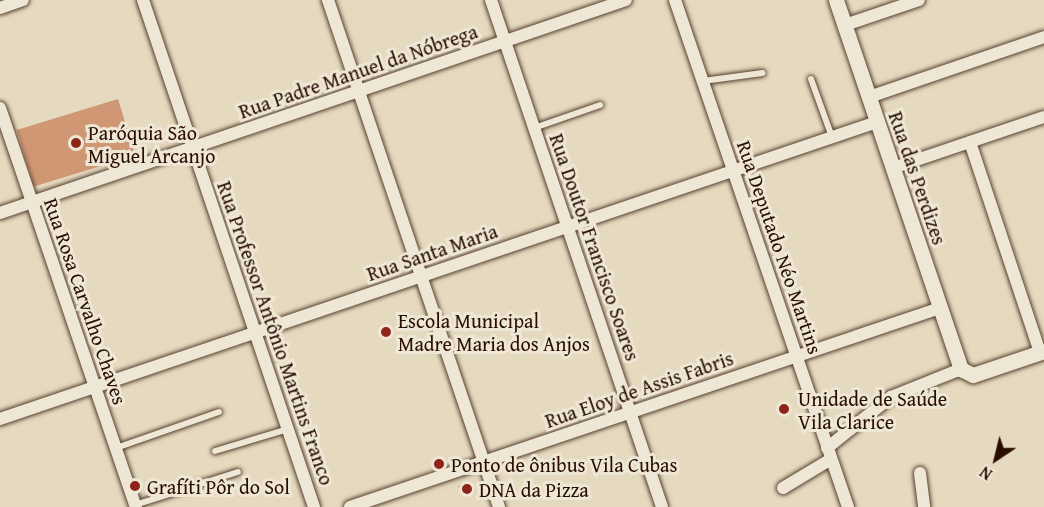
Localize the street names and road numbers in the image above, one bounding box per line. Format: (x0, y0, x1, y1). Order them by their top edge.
street label: Rua Padre Manuel da Nóbrega (235, 19, 481, 123)
street label: Rua das Perdizes (884, 108, 952, 248)
street label: Rua Doutor Francisco Soares (545, 130, 645, 364)
street label: Rua Deputado Néo Martins (732, 137, 828, 357)
street label: Rua Professor Antônio Martins Franco (213, 178, 339, 488)
street label: Rua Rosa Carvalho Chaves (39, 195, 133, 407)
street label: Rua Santa Maria (363, 218, 501, 286)
street label: Rua Eloy de Assis Fabris (542, 346, 736, 432)

